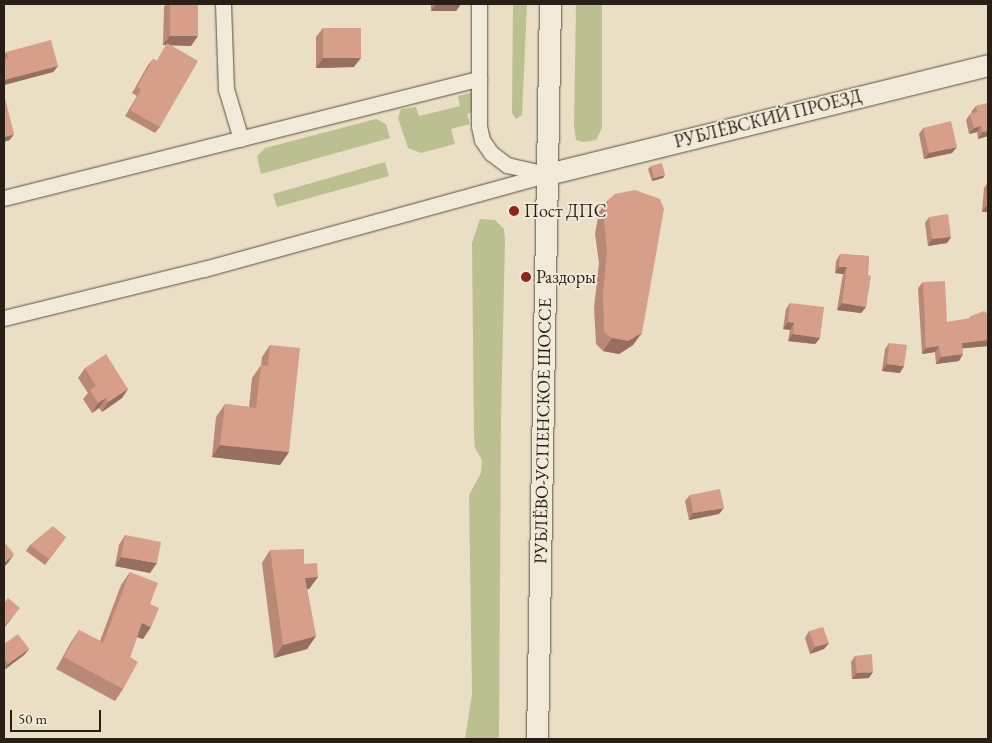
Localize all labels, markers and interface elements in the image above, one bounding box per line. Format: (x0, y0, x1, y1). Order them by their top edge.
street label: РУБЛЁВСКИЙ ПРОЕЗД (672, 85, 864, 153)
place label: Пост ДПС (524, 200, 606, 222)
marker: Пост ДПС (508, 205, 520, 217)
place label: Раздоры (536, 266, 596, 288)
marker: Раздоры (520, 271, 532, 283)
street label: РУБЛЁВО-УСПЕНСКОЕ ШОССЕ (530, 298, 556, 564)
scale bar (12, 700, 104, 732)
text: 50 m (18, 709, 47, 728)

